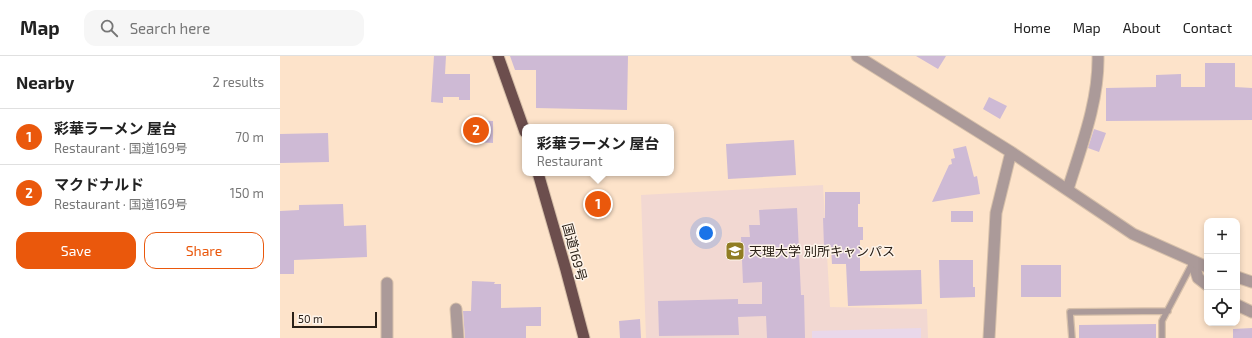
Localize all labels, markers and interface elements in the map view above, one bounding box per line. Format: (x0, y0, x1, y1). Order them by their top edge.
search box (84, 10, 364, 46)
text: Map (20, 16, 60, 39)
icon: search (98, 17, 120, 39)
text: Search here (130, 19, 210, 37)
text: Home (1014, 19, 1051, 36)
text: Map (1073, 19, 1101, 36)
text: About (1123, 19, 1161, 36)
text: Contact (1183, 19, 1232, 36)
text: Nearby (16, 72, 74, 92)
text: 2 results (212, 74, 264, 90)
pin: 2 (463, 115, 489, 145)
text: 彩華ラーメン 屋台 (54, 119, 177, 137)
popup (522, 124, 674, 176)
text: 1 (26, 129, 32, 145)
text: 70 m (235, 129, 264, 145)
text: 彩華ラーメン 屋台 (537, 134, 659, 152)
text: Restaurant · 国道169号 (54, 140, 188, 156)
text: Restaurant (537, 153, 603, 169)
text: マクドナルド (54, 175, 144, 193)
text: 2 (25, 185, 33, 201)
text: 150 m (230, 185, 264, 201)
pin: 1 (585, 189, 611, 219)
text: Restaurant · 国道169号 (54, 196, 188, 212)
map controls (1204, 218, 1240, 326)
button: + (1204, 218, 1240, 254)
street label: 国道169号 (560, 221, 590, 283)
your location (696, 223, 716, 243)
button: Save (16, 232, 136, 269)
button: Share (144, 232, 264, 269)
school or university icon: 天理大学 別所キャンパス (724, 240, 746, 262)
place label: 天理大学 別所キャンパス (749, 243, 895, 259)
button: − (1204, 254, 1240, 290)
button: locate (1204, 290, 1240, 326)
scale bar (292, 310, 377, 329)
text: 50 m (298, 312, 323, 325)

